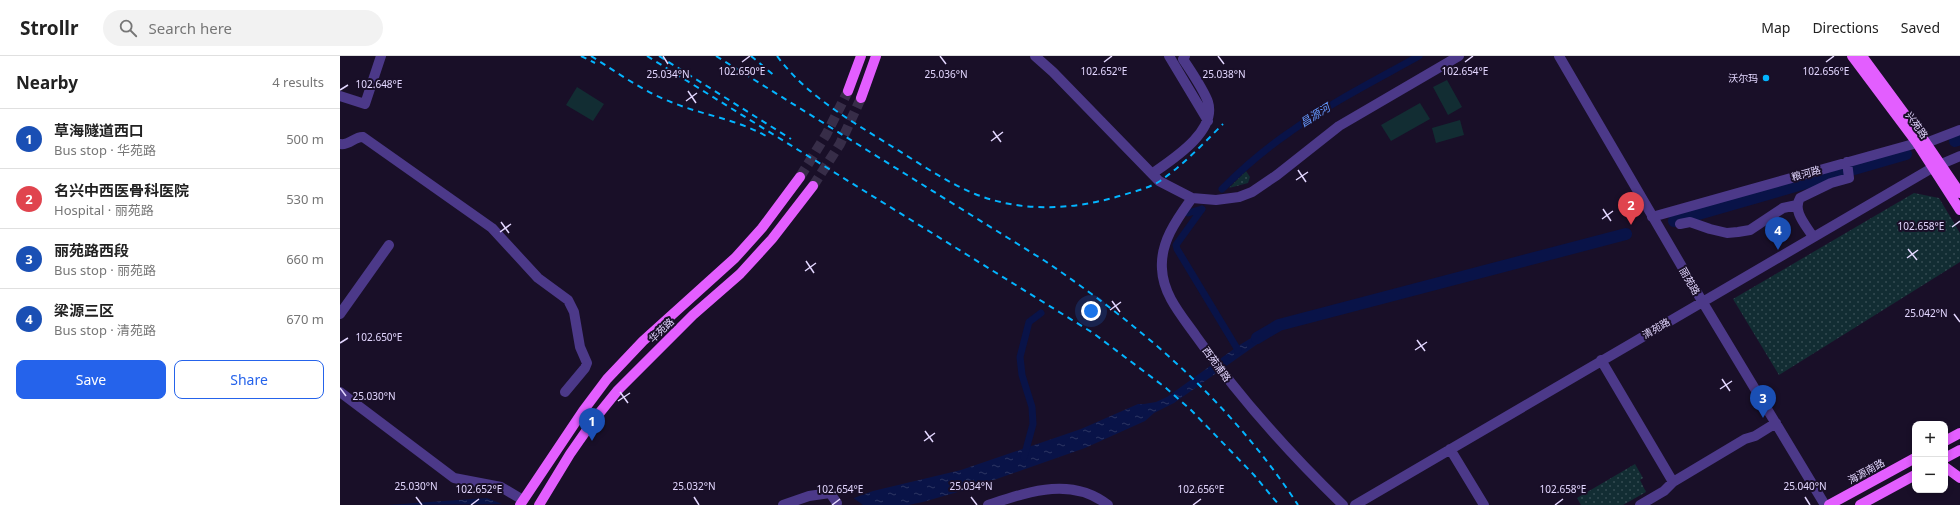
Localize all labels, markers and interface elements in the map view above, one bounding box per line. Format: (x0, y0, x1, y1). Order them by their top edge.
search box (103, 10, 383, 46)
text: Strollr (20, 15, 79, 41)
icon: search (117, 17, 139, 39)
text: Search here (149, 18, 232, 38)
text: Map (1761, 18, 1790, 37)
text: Directions (1812, 18, 1879, 37)
text: Saved (1901, 18, 1940, 37)
text: 102.650°E (719, 64, 765, 78)
text: 102.652°E (1081, 64, 1127, 78)
text: 102.654°E (1442, 64, 1488, 78)
text: 102.656°E (1803, 64, 1849, 78)
text: 25.034°N (646, 67, 690, 81)
text: 25.036°N (924, 67, 968, 81)
text: 25.038°N (1202, 67, 1246, 81)
text: Nearby (16, 71, 78, 94)
place label: 沃尔玛 (1728, 71, 1758, 85)
text: 4 results (272, 73, 324, 91)
marker: 沃尔玛 (1761, 73, 1771, 83)
text: 102.648°E (356, 77, 402, 91)
water label: 昌源河 (1297, 98, 1334, 130)
street label: 兴苑路 (1903, 109, 1931, 141)
text: 草海隧道西口 (54, 120, 144, 140)
text: 1 (25, 130, 33, 148)
text: 500 m (286, 130, 324, 148)
text: Bus stop · 华苑路 (54, 141, 156, 159)
street label: 粮河路 (1790, 162, 1822, 184)
text: 名兴中西医骨科医院 (54, 180, 189, 200)
text: 2 (25, 190, 33, 208)
text: 530 m (286, 190, 324, 208)
pin: 2 (1618, 192, 1644, 225)
text: Hospital · 丽苑路 (54, 201, 154, 219)
pin: 4 (1765, 217, 1791, 250)
text: 102.658°E (1898, 219, 1944, 233)
text: 丽苑路西段 (54, 240, 129, 260)
text: 3 (25, 250, 33, 268)
text: 660 m (286, 250, 324, 268)
text: Bus stop · 丽苑路 (54, 261, 156, 279)
street label: 丽苑路 (1676, 265, 1704, 297)
text: 梁源三区 (54, 300, 114, 320)
your location (1081, 301, 1101, 321)
text: 25.042°N (1904, 306, 1948, 320)
text: 4 (25, 310, 33, 328)
text: 670 m (286, 310, 324, 328)
street label: 清苑路 (1640, 314, 1672, 342)
street label: 华苑路 (645, 315, 677, 345)
text: Bus stop · 清苑路 (54, 321, 156, 339)
text: 102.650°E (356, 330, 402, 344)
street label: 西苑浦路 (1200, 344, 1234, 384)
button: Save (16, 360, 166, 399)
button: Share (174, 360, 324, 399)
pin: 3 (1750, 385, 1776, 418)
text: 25.030°N (352, 389, 396, 403)
pin: 1 (579, 408, 605, 441)
map controls (1912, 421, 1948, 493)
button: + (1912, 421, 1948, 457)
street label: 海源南路 (1845, 455, 1887, 487)
button: − (1912, 457, 1948, 493)
text: 25.030°N (394, 479, 438, 493)
text: 25.032°N (672, 479, 716, 493)
text: 25.034°N (949, 479, 993, 493)
text: 25.040°N (1783, 479, 1827, 493)
text: 102.652°E (456, 482, 502, 496)
text: 102.654°E (817, 482, 863, 496)
text: 102.656°E (1178, 482, 1224, 496)
text: 102.658°E (1540, 482, 1586, 496)

